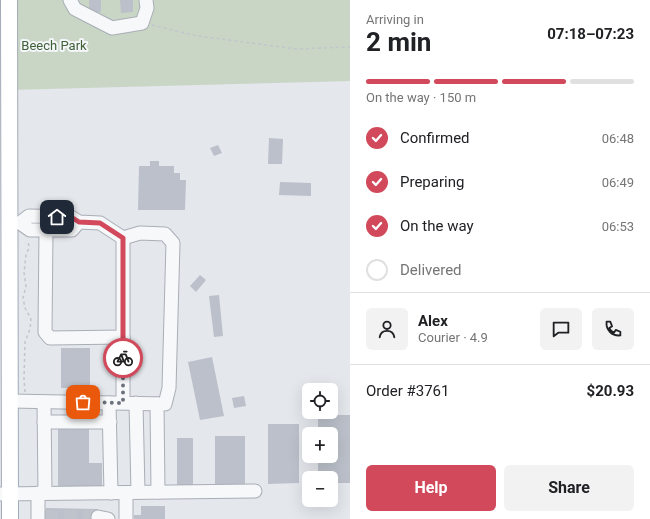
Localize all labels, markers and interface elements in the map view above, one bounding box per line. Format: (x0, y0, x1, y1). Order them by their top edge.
text: Arriving in (366, 12, 424, 27)
text: 07:18–07:23 (547, 25, 634, 43)
text: 2 min (366, 27, 431, 57)
park label: Beech Park (21, 38, 87, 53)
text: On the way · 150 m (366, 90, 476, 105)
icon: check (366, 127, 388, 149)
text: Confirmed (400, 129, 470, 147)
text: 06:48 (602, 131, 634, 146)
icon: check (366, 171, 388, 193)
text: Preparing (400, 173, 464, 191)
text: 06:49 (602, 175, 634, 190)
pin (40, 200, 74, 234)
icon: home (46, 206, 68, 228)
icon: check (366, 215, 388, 237)
text: On the way (400, 217, 474, 235)
text: 06:53 (602, 219, 634, 234)
text: Delivered (400, 261, 462, 279)
button: person (366, 308, 408, 350)
button: chat (540, 308, 582, 350)
button: phone (592, 308, 634, 350)
text: Alex (418, 312, 448, 330)
text: Courier · 4.9 (418, 330, 488, 345)
courier (103, 338, 143, 378)
icon: bike (112, 347, 134, 369)
text: Order #3761 (366, 382, 449, 400)
text: $20.93 (587, 382, 634, 400)
map controls (302, 383, 338, 507)
button: locate (302, 383, 338, 419)
pin (66, 385, 100, 419)
icon: bag (72, 391, 94, 413)
button: + (302, 427, 338, 463)
button: Help (366, 465, 496, 511)
button: Share (504, 465, 634, 511)
button: − (302, 471, 338, 507)

